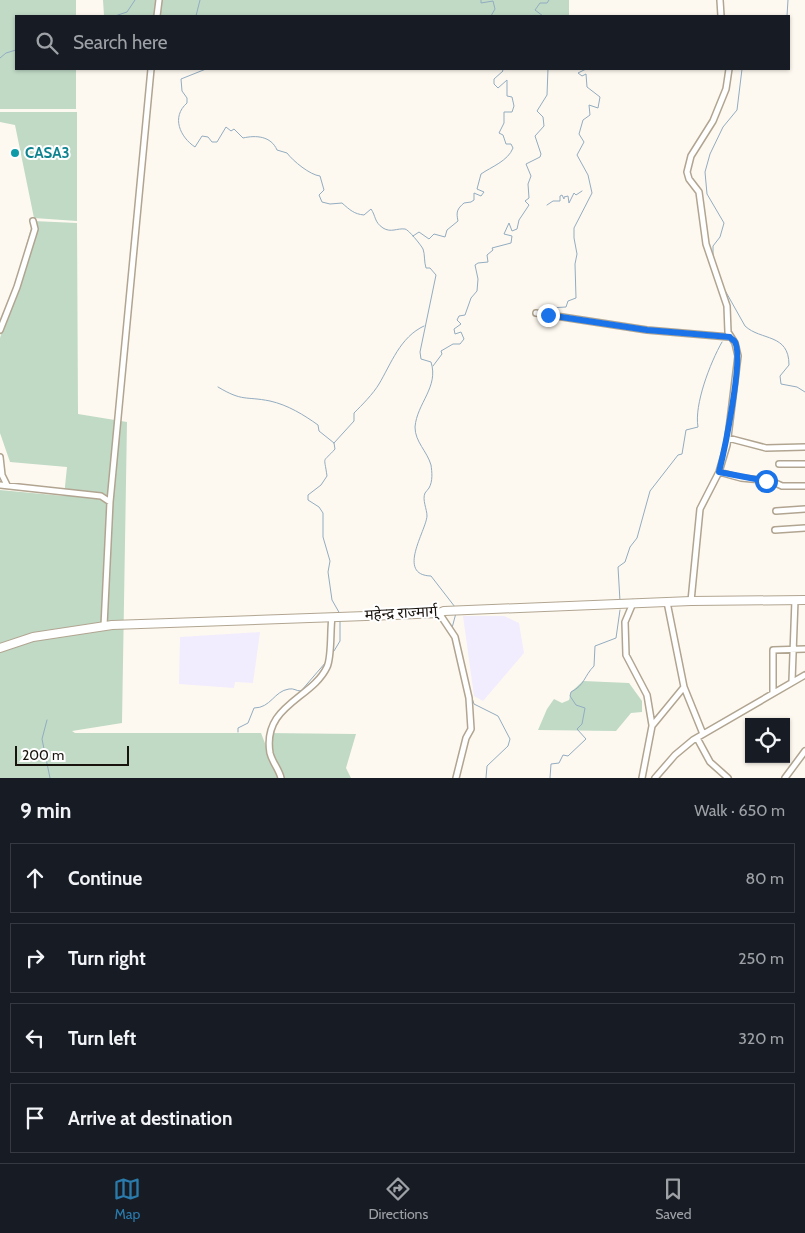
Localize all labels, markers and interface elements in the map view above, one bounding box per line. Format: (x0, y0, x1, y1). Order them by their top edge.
search box (15, 15, 790, 70)
icon: search (33, 29, 61, 57)
text: Search here (73, 31, 167, 54)
place label: CASA3 (25, 144, 70, 162)
marker: CASA3 (9, 147, 21, 159)
route end (537, 304, 560, 327)
route start (755, 470, 778, 493)
street label: महेन्द्र राज्मार्ग् (364, 602, 440, 625)
map controls (745, 718, 790, 763)
button: locate (745, 718, 790, 763)
scale bar (15, 743, 129, 766)
text: 200 m (22, 746, 64, 764)
text: 9 min (20, 798, 71, 823)
text: Walk · 650 m (694, 801, 785, 820)
icon: ahead (21, 864, 49, 892)
text: Continue (68, 867, 142, 890)
text: 80 m (746, 869, 784, 888)
icon: right (21, 944, 49, 972)
text: Turn right (68, 947, 146, 970)
text: 250 m (738, 949, 784, 968)
icon: left (21, 1024, 49, 1052)
text: Turn left (68, 1027, 136, 1050)
text: 320 m (738, 1029, 784, 1048)
icon: arrive (21, 1104, 49, 1132)
text: Arrive at destination (68, 1107, 232, 1130)
tab: Map (113, 1175, 141, 1223)
tab: Directions (368, 1175, 428, 1223)
tab: Saved (655, 1175, 692, 1223)

